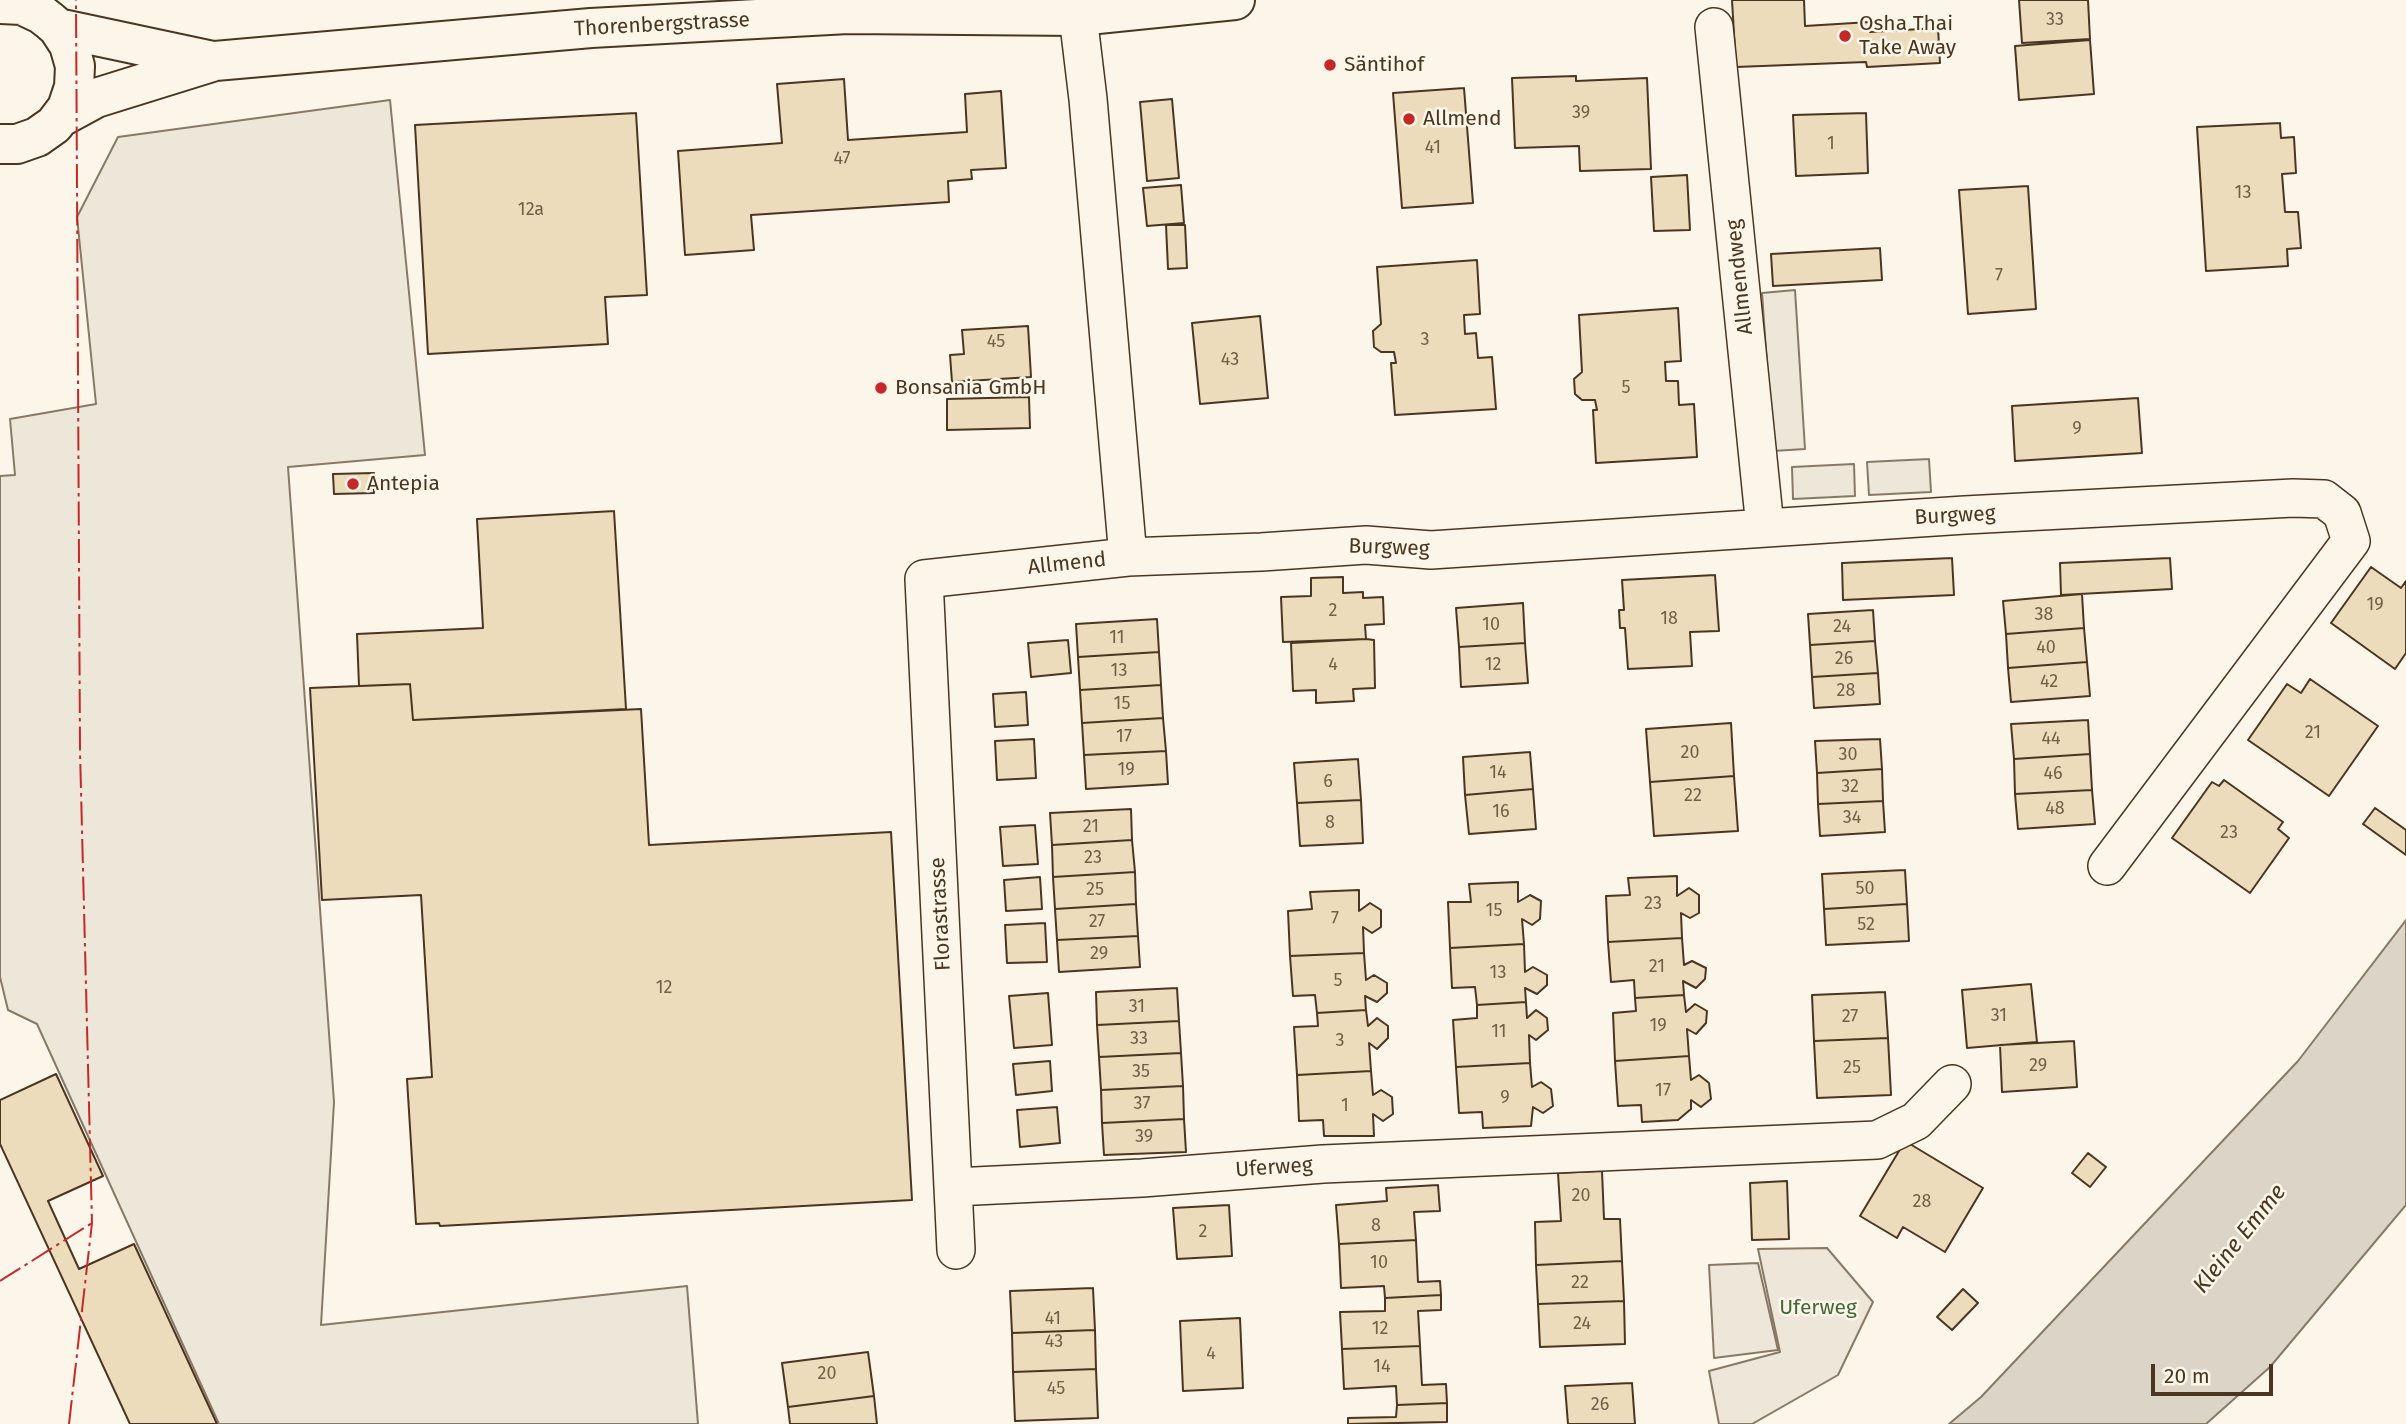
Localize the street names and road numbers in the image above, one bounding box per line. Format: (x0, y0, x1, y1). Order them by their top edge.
street label: Thorenbergstrasse (573, 8, 751, 42)
street label: Allmendweg (1721, 218, 1759, 336)
street label: Burgweg (1914, 501, 1996, 531)
street label: Burgweg (1348, 534, 1430, 562)
street label: Allmend (1027, 547, 1107, 581)
street label: Florastrasse (925, 857, 957, 971)
street label: Uferweg (1234, 1153, 1314, 1183)

